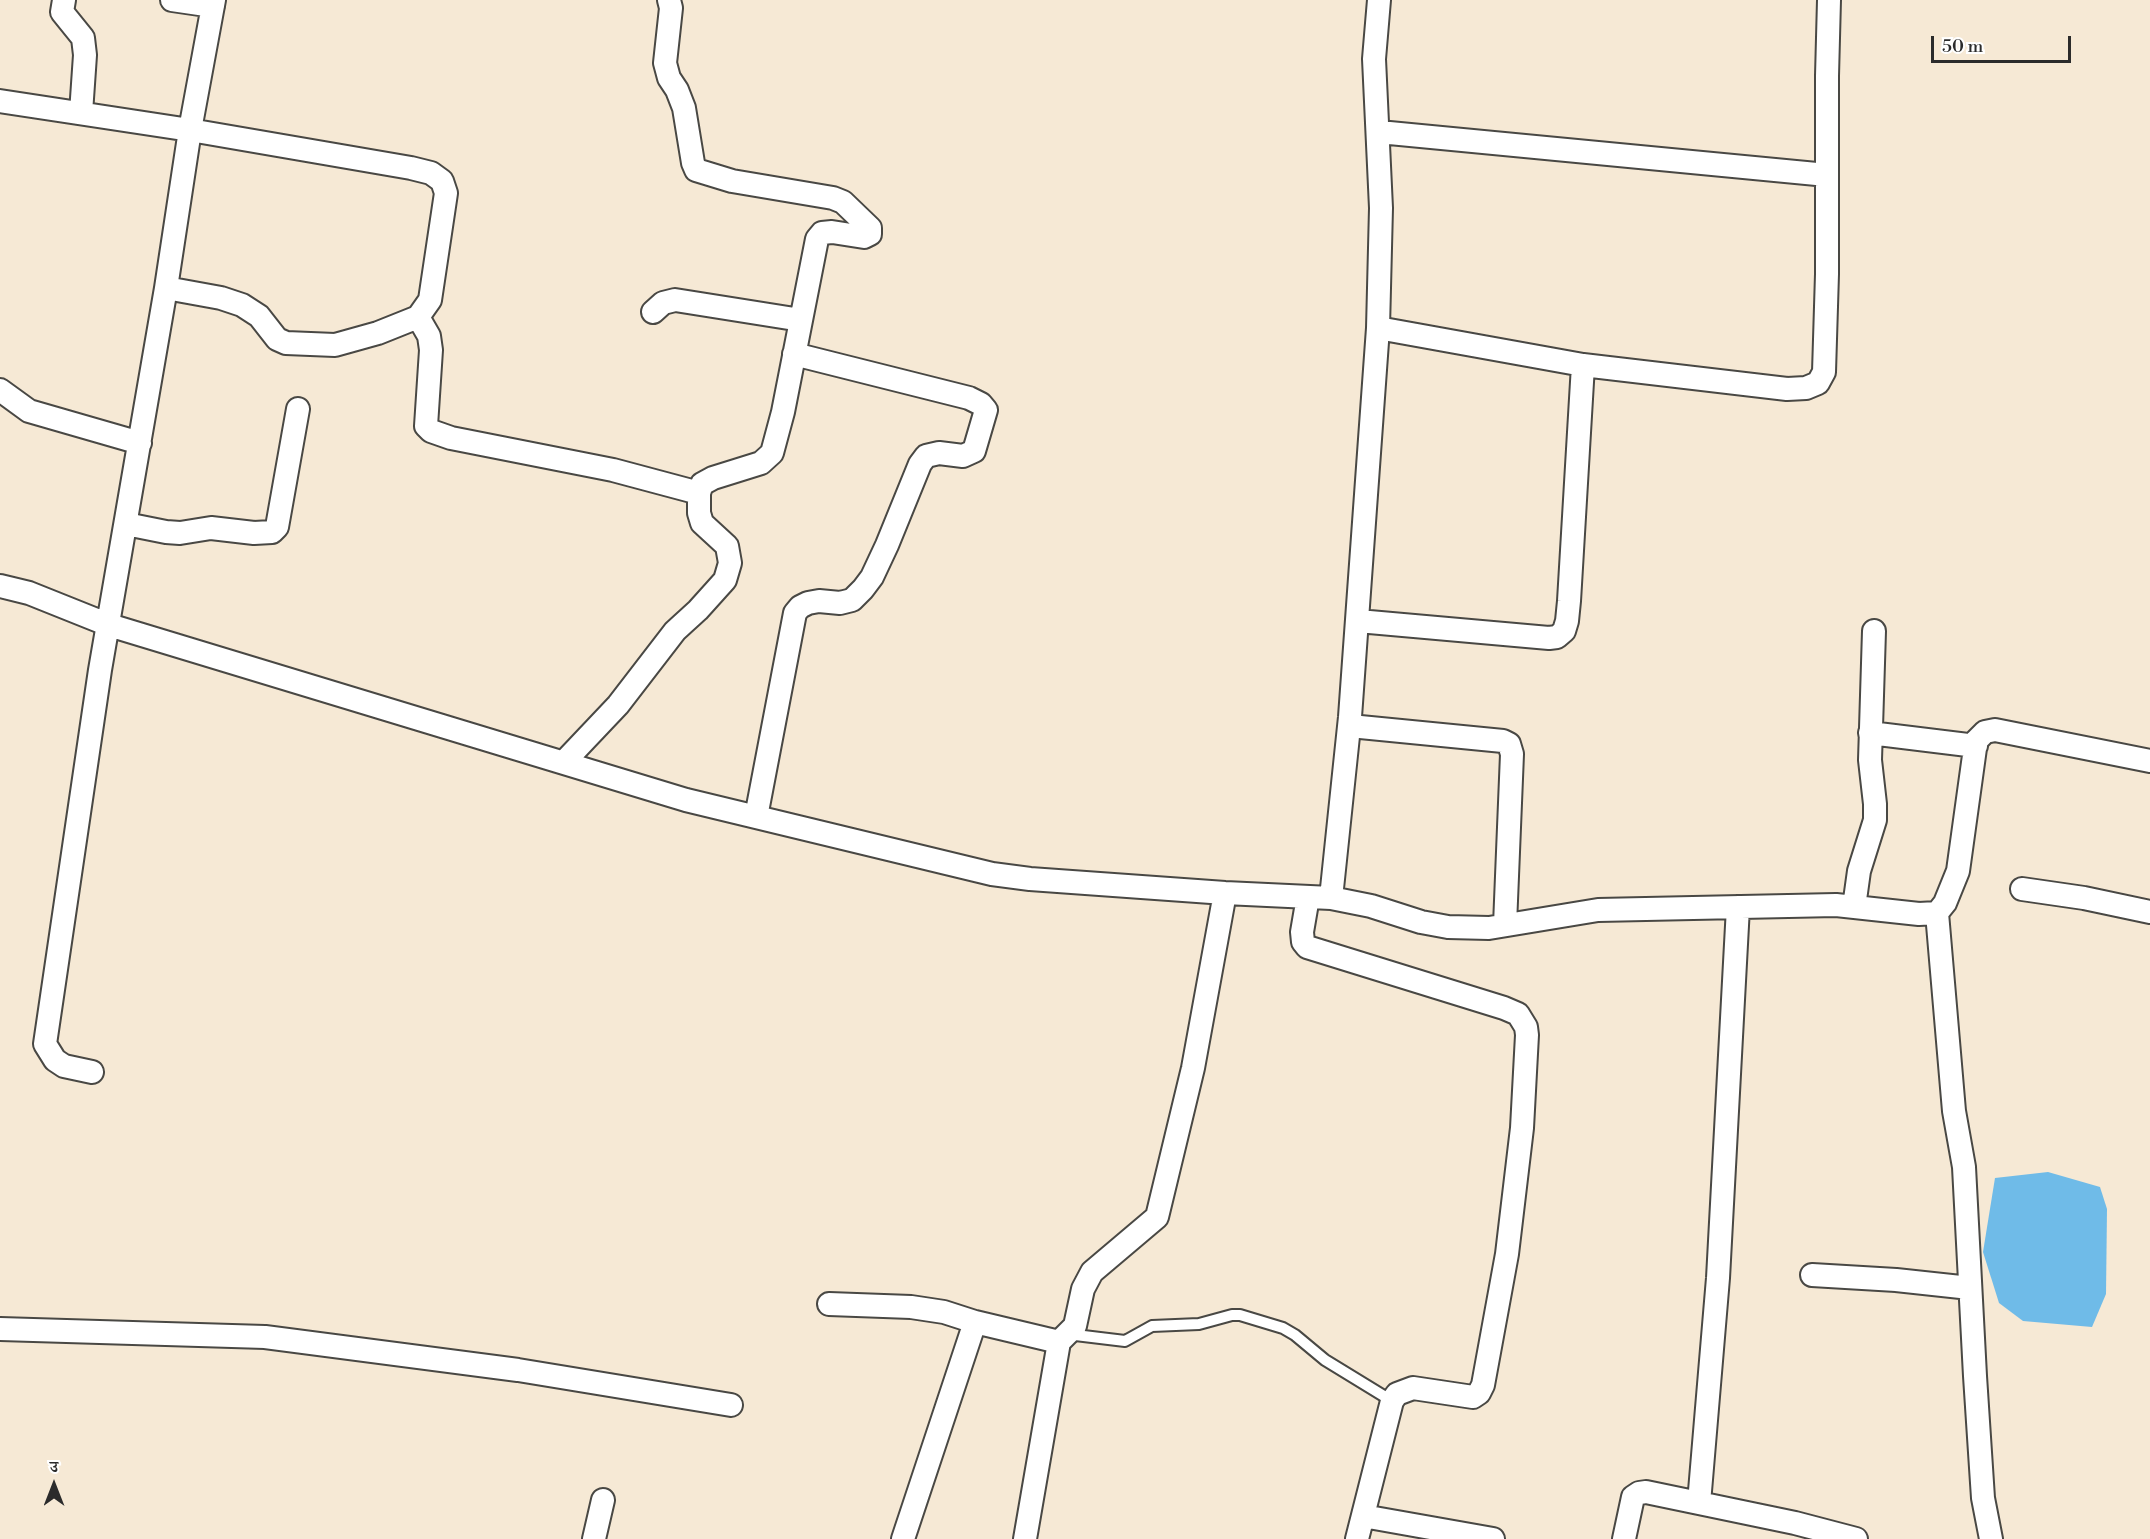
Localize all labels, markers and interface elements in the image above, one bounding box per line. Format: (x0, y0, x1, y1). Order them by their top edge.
scale bar (1934, 24, 2074, 62)
text: 50 m (1942, 35, 1983, 58)
north arrow (24, 1455, 84, 1515)
text: उ (50, 1457, 58, 1477)

